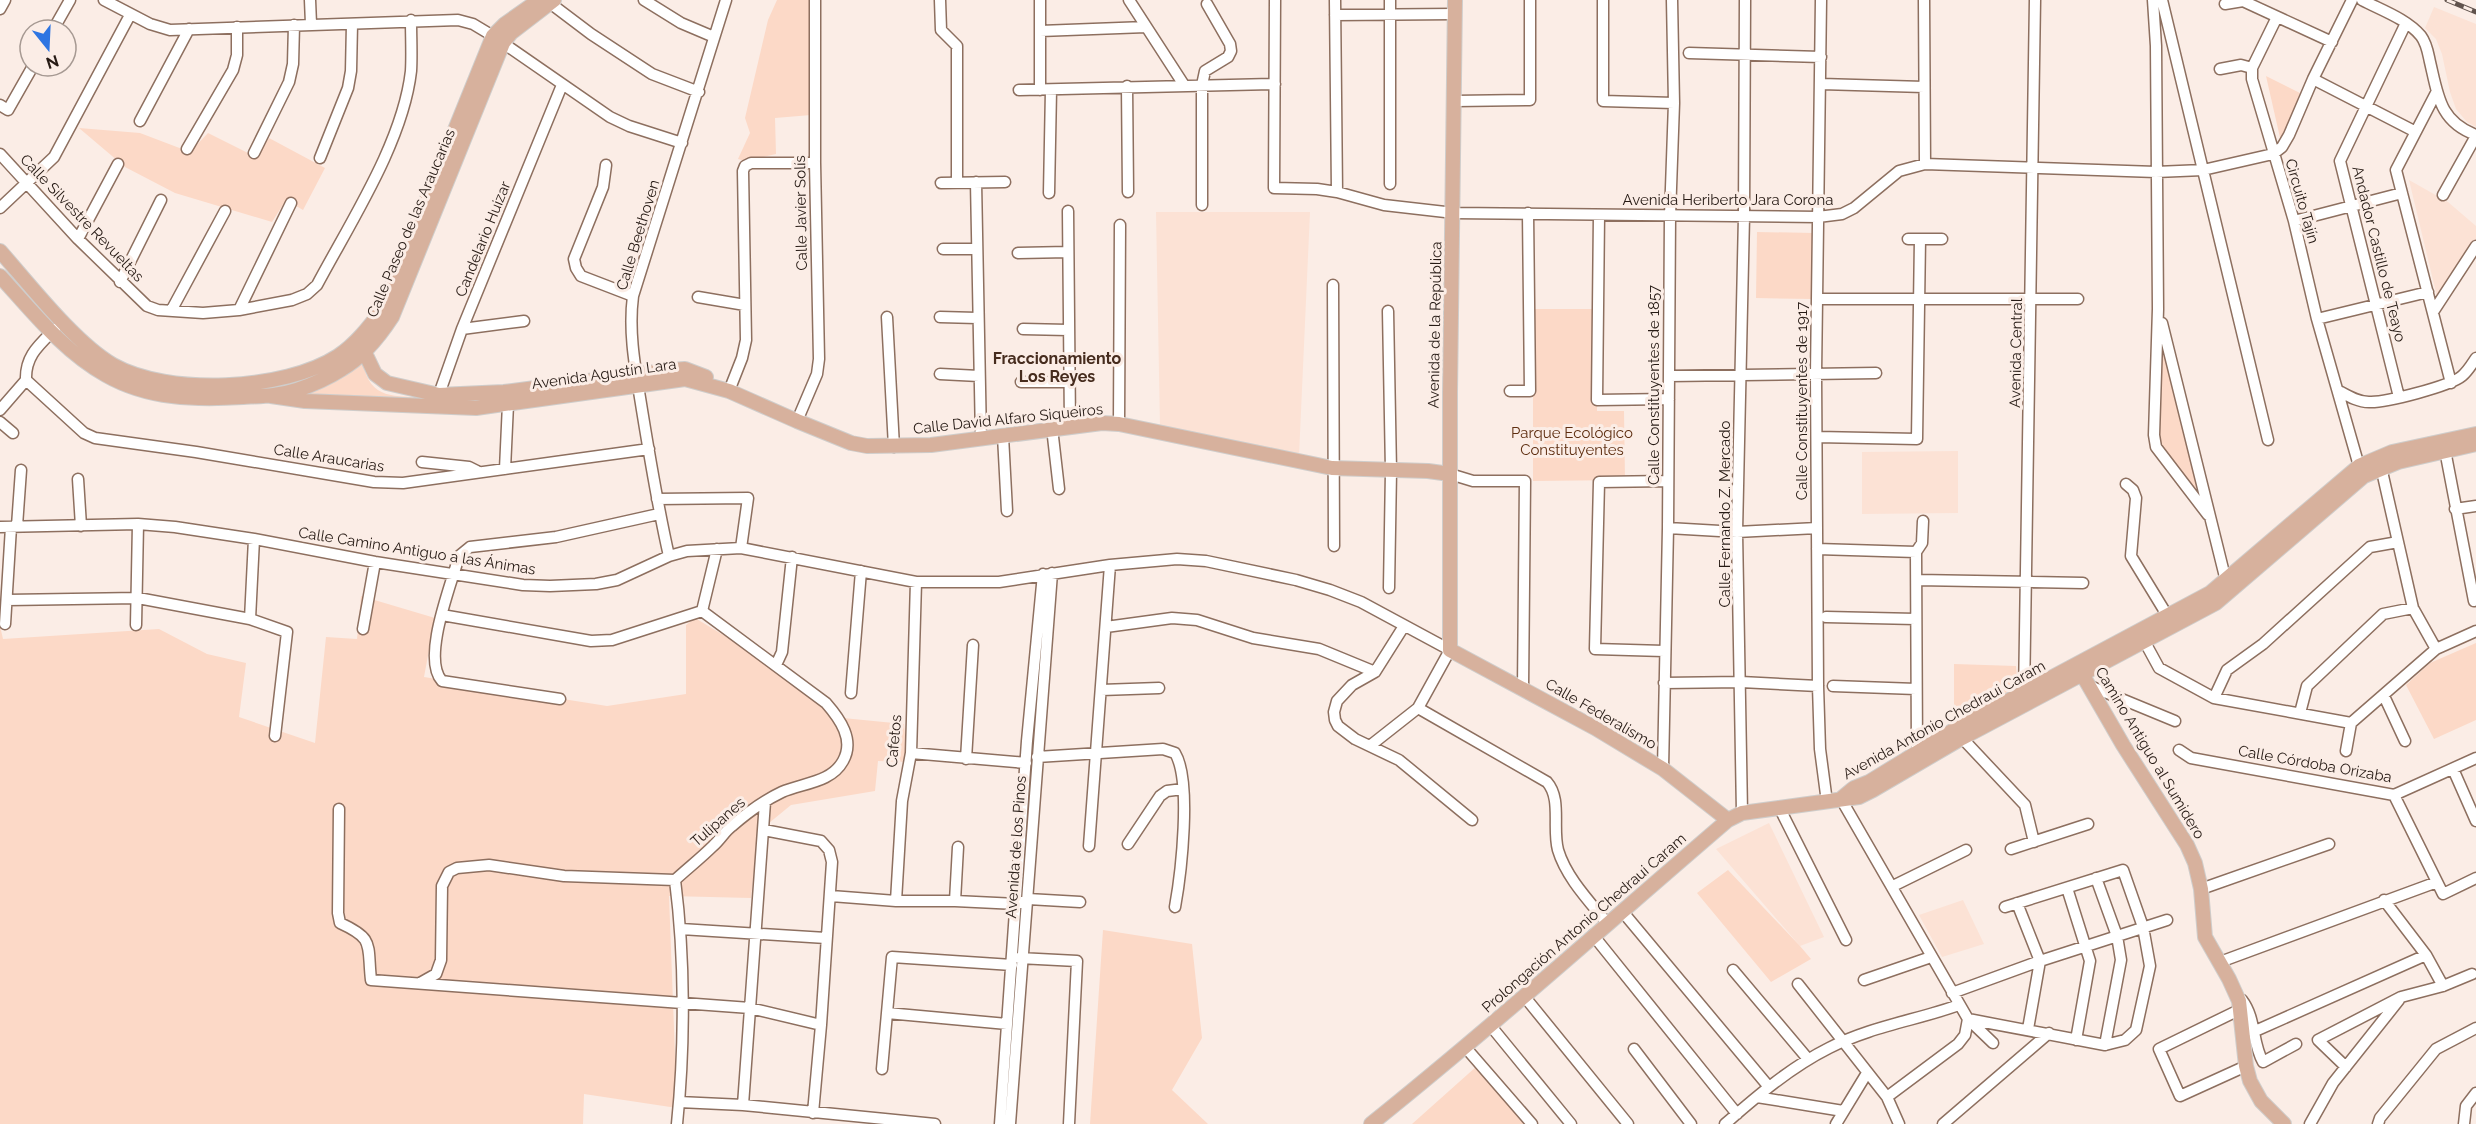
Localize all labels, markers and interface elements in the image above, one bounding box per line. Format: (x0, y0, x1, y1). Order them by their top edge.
north arrow (18, 18, 78, 78)
text: N (44, 51, 61, 73)
street label: Calle Paseo de las Araucarias (363, 126, 459, 320)
street label: Calle Silvestre Revueltas (16, 150, 148, 286)
street label: Calle Javier Solís (791, 155, 811, 271)
street label: Circuito Tajín (2281, 157, 2323, 245)
street label: Andador Castillo de Teayo (2348, 164, 2410, 344)
street label: Candelario Huizar (452, 178, 515, 299)
street label: Calle Beethoven (613, 178, 663, 292)
street label: Avenida Heriberto Jara Corona (1623, 191, 1833, 209)
street label: Avenida de la República (1425, 241, 1445, 409)
street label: Calle Constituyentes de 1857 (1645, 285, 1663, 485)
street label: Avenida Central (2006, 297, 2026, 408)
street label: Calle Constituyentes de 1917 (1793, 302, 1811, 500)
district label: Fraccionamiento Los Reyes (993, 349, 1122, 386)
street label: Avenida Agustín Lara (531, 355, 677, 393)
street label: Calle David Alfaro Siqueiros (912, 400, 1104, 438)
street label: Calle Fernando Z. Mercado (1716, 420, 1734, 608)
park label: Parque Ecológico Constituyentes (1511, 424, 1633, 459)
street label: Calle Araucarias (272, 440, 386, 476)
street label: Calle Camino Antiguo a las Ánimas (297, 523, 537, 579)
street label: Avenida Antonio Chedraui Caram (1840, 657, 2048, 783)
street label: Camino Antiguo al Sumidero (2091, 664, 2209, 842)
street label: Calle Federalismo (1542, 675, 1660, 753)
street label: Cafetos (883, 714, 905, 768)
street label: Calle Córdoba Orizaba (2237, 742, 2393, 786)
street label: Avenida de los Pinos (1002, 775, 1030, 919)
street label: Tulipanes (687, 793, 749, 851)
street label: Prolongación Antonio Chedraui Caram (1478, 829, 1690, 1017)

